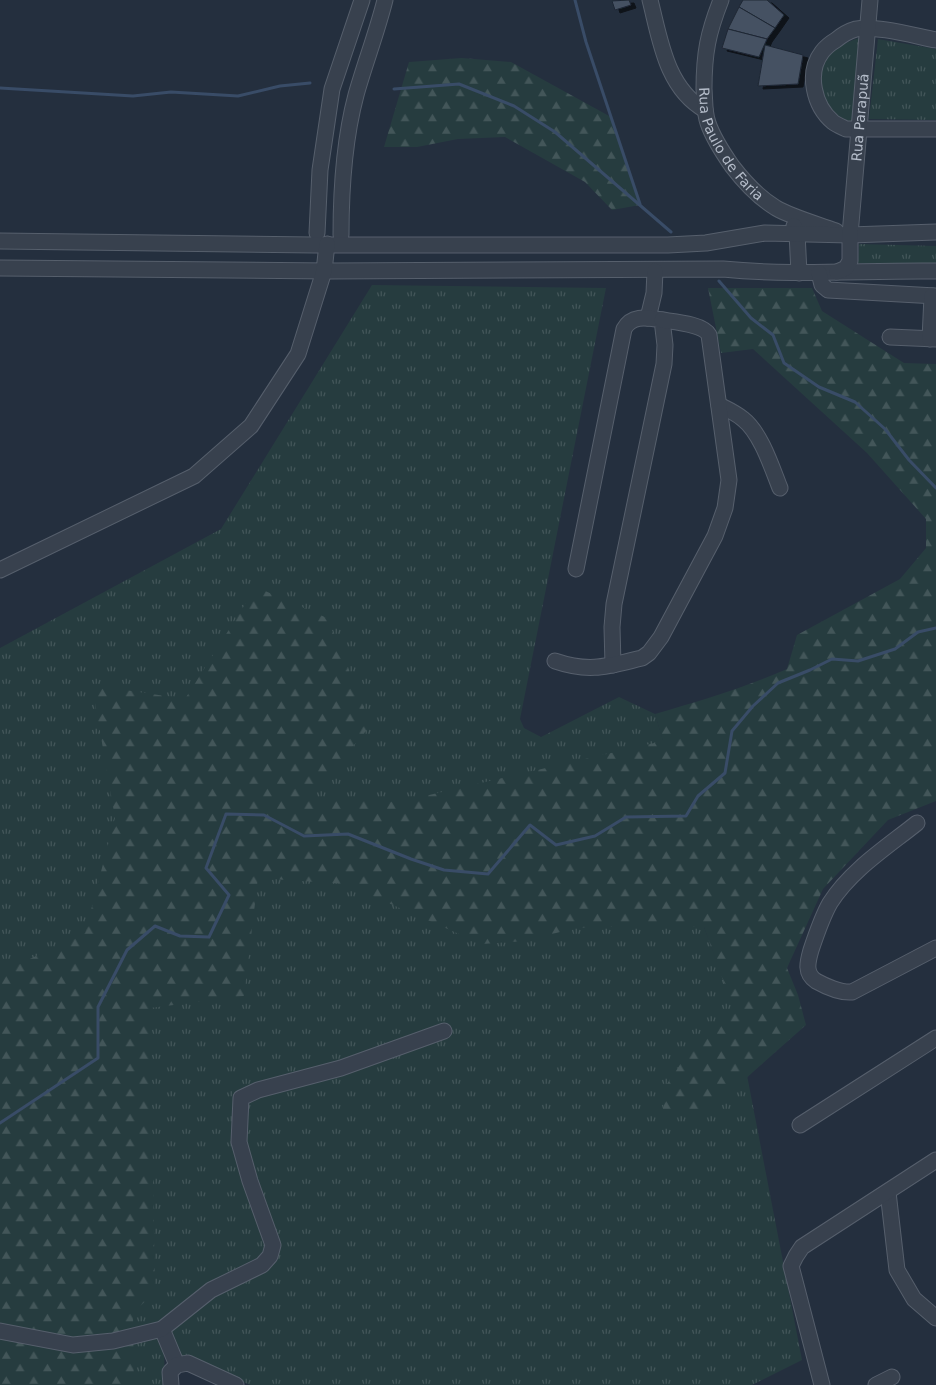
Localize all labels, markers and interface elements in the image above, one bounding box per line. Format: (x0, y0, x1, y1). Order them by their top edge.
street label: Rua Parapuã (848, 73, 872, 162)
street label: Rua Paulo de Faria (696, 87, 767, 204)

